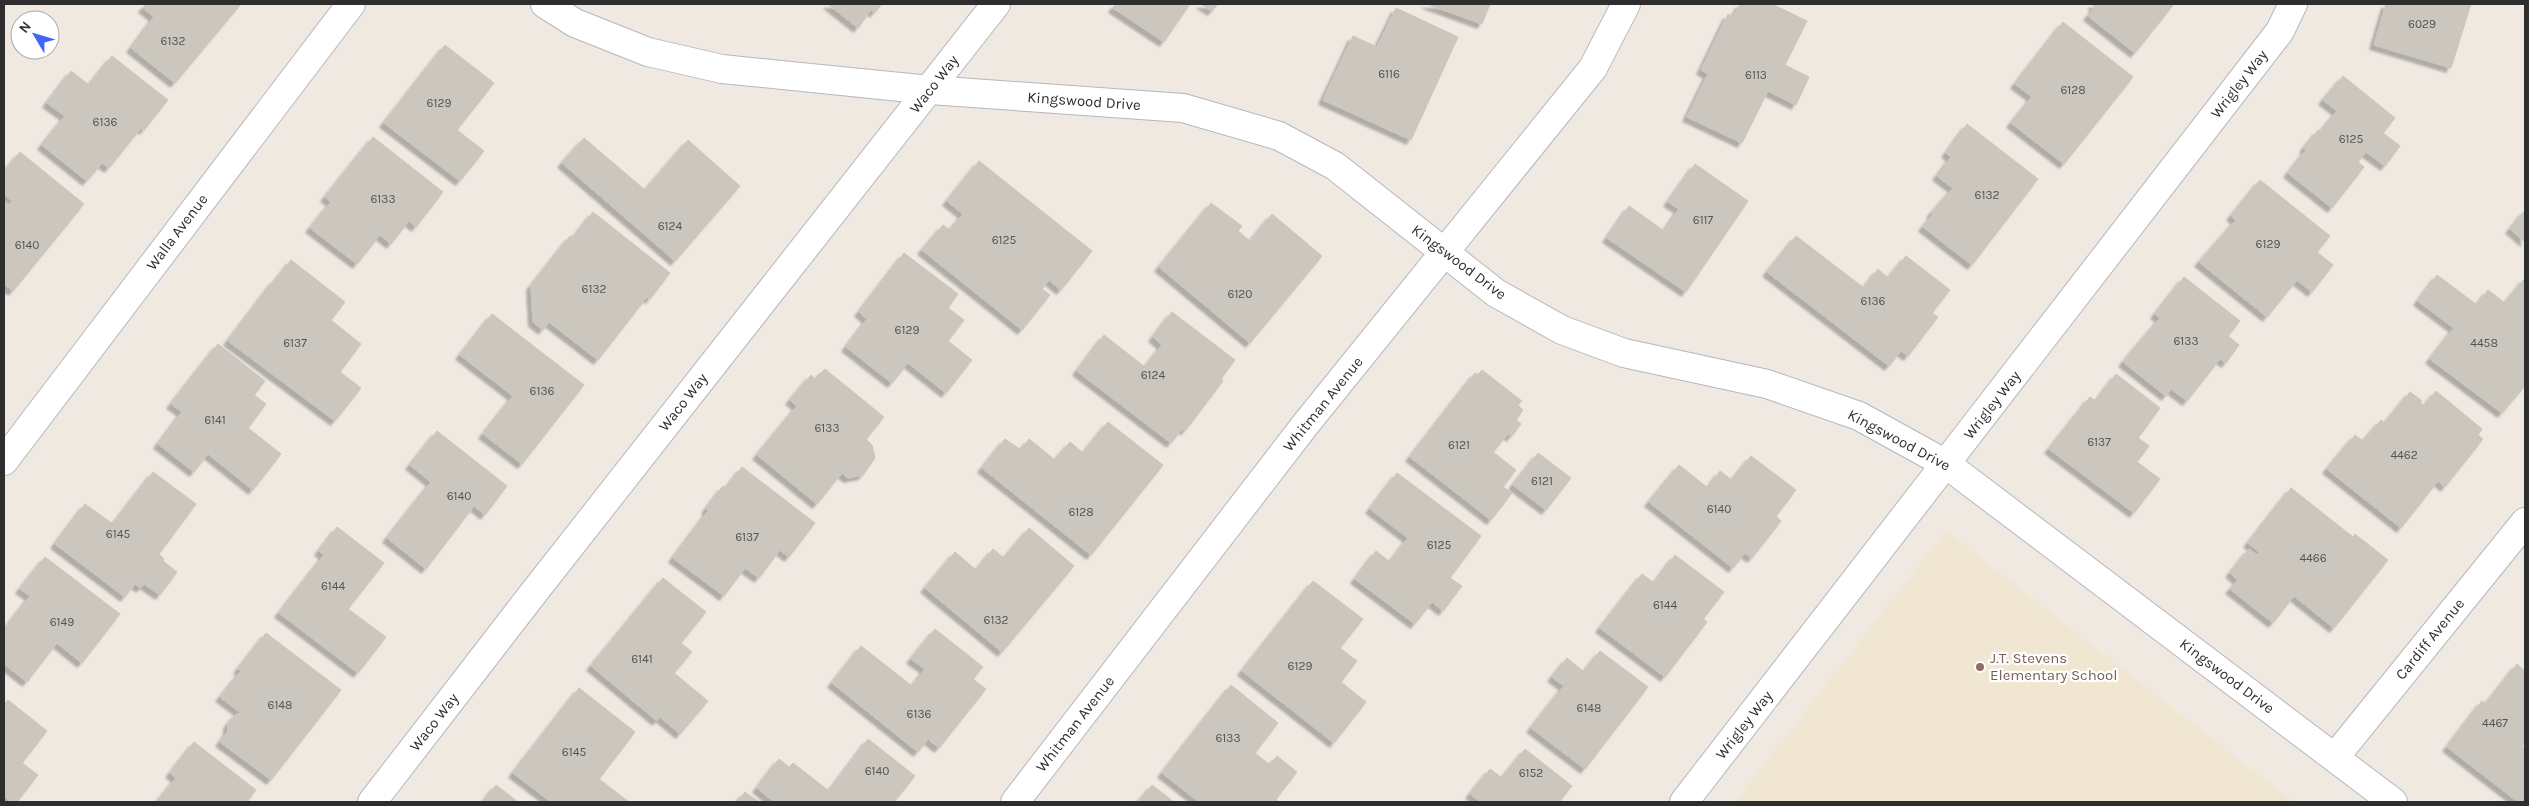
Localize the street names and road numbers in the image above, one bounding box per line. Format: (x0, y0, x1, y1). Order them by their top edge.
street label: Wrigley Way (2207, 46, 2271, 122)
street label: Waco Way (906, 51, 962, 117)
street label: Kingswood Drive (1027, 88, 1141, 114)
street label: Walla Avenue (142, 190, 212, 274)
street label: Kingswood Drive (1408, 221, 1510, 303)
street label: Whitman Avenue (1279, 353, 1367, 455)
street label: Wrigley Way (1960, 367, 2024, 443)
street label: Waco Way (655, 369, 711, 435)
street label: Kingswood Drive (1845, 405, 1953, 475)
street label: Cardiff Avenue (2392, 595, 2468, 683)
street label: Kingswood Drive (2176, 635, 2278, 717)
street label: Whitman Avenue (1032, 672, 1118, 776)
street label: Wrigley Way (1712, 687, 1776, 763)
street label: Waco Way (406, 689, 462, 755)

